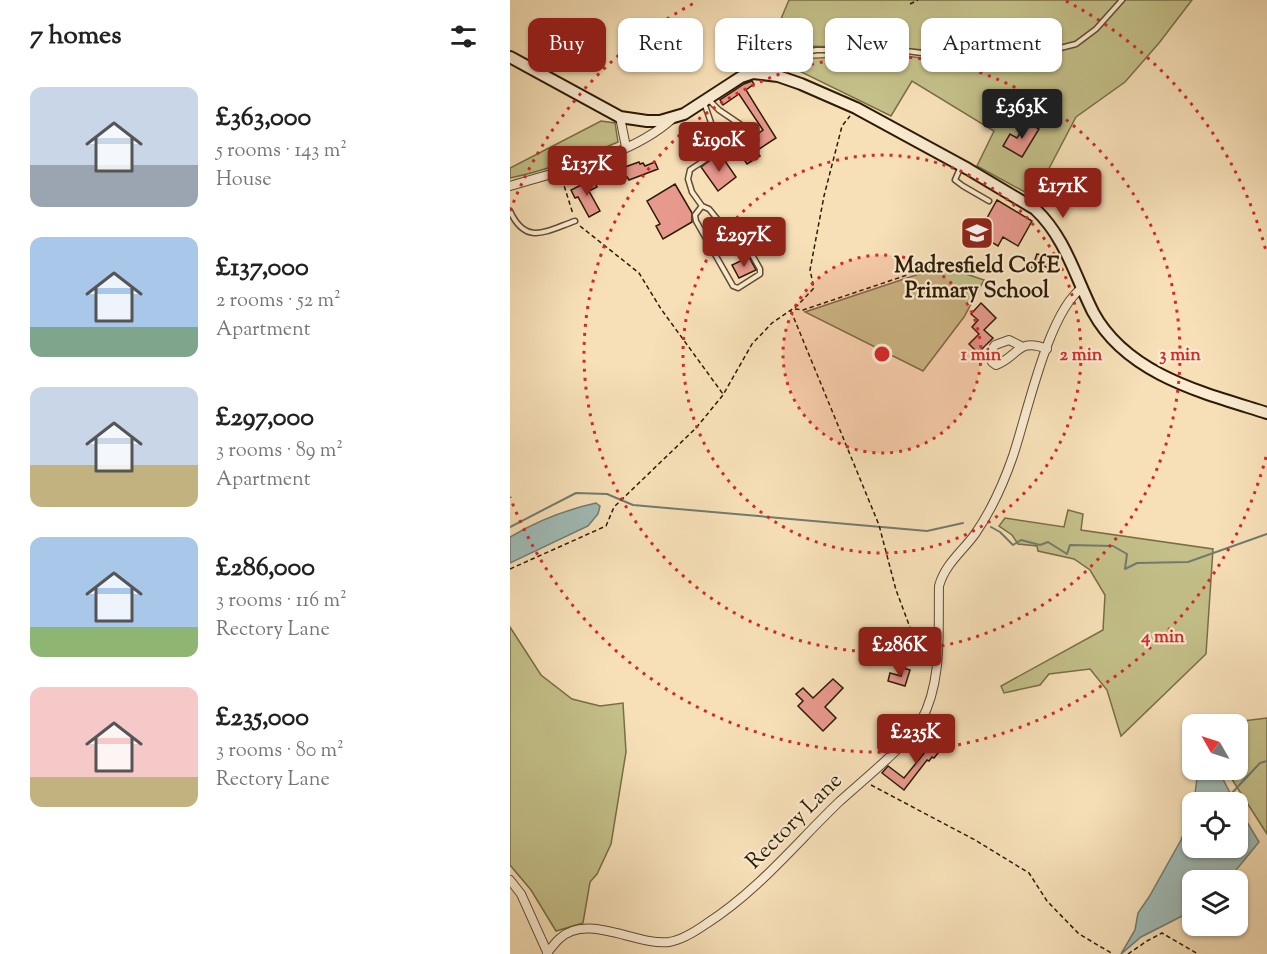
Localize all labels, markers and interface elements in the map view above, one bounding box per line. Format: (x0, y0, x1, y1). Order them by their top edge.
text: 7 homes (30, 18, 121, 55)
chip: Buy (528, 18, 606, 72)
chip: Rent (618, 18, 703, 72)
chip: Filters (715, 18, 813, 72)
chip: New (825, 18, 909, 72)
chip: Apartment (921, 18, 1062, 72)
icon: filters (447, 20, 480, 53)
pin: £363K (980, 89, 1064, 140)
text: £363K (996, 94, 1048, 123)
text: £363,000 (216, 100, 311, 137)
icon: home (78, 111, 150, 183)
pin: £190K (677, 122, 761, 173)
text: £190K (693, 127, 745, 156)
text: 5 rooms · 143 m² (216, 137, 347, 166)
pin: £137K (545, 146, 629, 197)
text: £137K (562, 151, 612, 180)
text: House (216, 166, 271, 195)
pin: £171K (1021, 168, 1105, 219)
text: £171K (1038, 173, 1088, 202)
school or university icon: Madresfield CofE Primary School (959, 215, 995, 251)
pin: £297K (702, 217, 786, 268)
text: £297K (717, 222, 771, 251)
text: £137,000 (216, 250, 309, 287)
place label: Madresfield CofE Primary School (894, 251, 1061, 308)
icon: home (78, 261, 150, 333)
text: 2 rooms · 52 m² (216, 287, 341, 316)
text: Apartment (216, 316, 311, 345)
text: 1 min (961, 343, 1002, 369)
text: 2 min (1060, 343, 1103, 369)
text: 3 min (1159, 343, 1201, 369)
centre of rings (872, 344, 892, 364)
text: £297,000 (216, 400, 314, 437)
icon: home (78, 411, 150, 483)
text: 3 rooms · 89 m² (216, 437, 343, 466)
text: Apartment (216, 466, 311, 495)
text: £286,000 (216, 550, 315, 587)
icon: home (78, 561, 150, 633)
text: 3 rooms · 116 m² (216, 587, 347, 616)
text: Rectory Lane (216, 616, 330, 645)
text: 4 min (1140, 625, 1185, 651)
pin: £286K (858, 627, 942, 678)
text: £286K (873, 632, 927, 661)
text: £235,000 (216, 700, 309, 737)
icon: home (78, 711, 150, 783)
pin: £235K (874, 714, 958, 765)
north arrow (1182, 714, 1248, 780)
map controls (1182, 714, 1248, 936)
text: £235K (891, 719, 941, 748)
text: 3 rooms · 80 m² (216, 737, 344, 766)
text: Rectory Lane (216, 766, 330, 795)
street label: Rectory Lane (739, 766, 851, 878)
button: locate (1182, 792, 1248, 858)
button: layers (1182, 870, 1248, 936)

